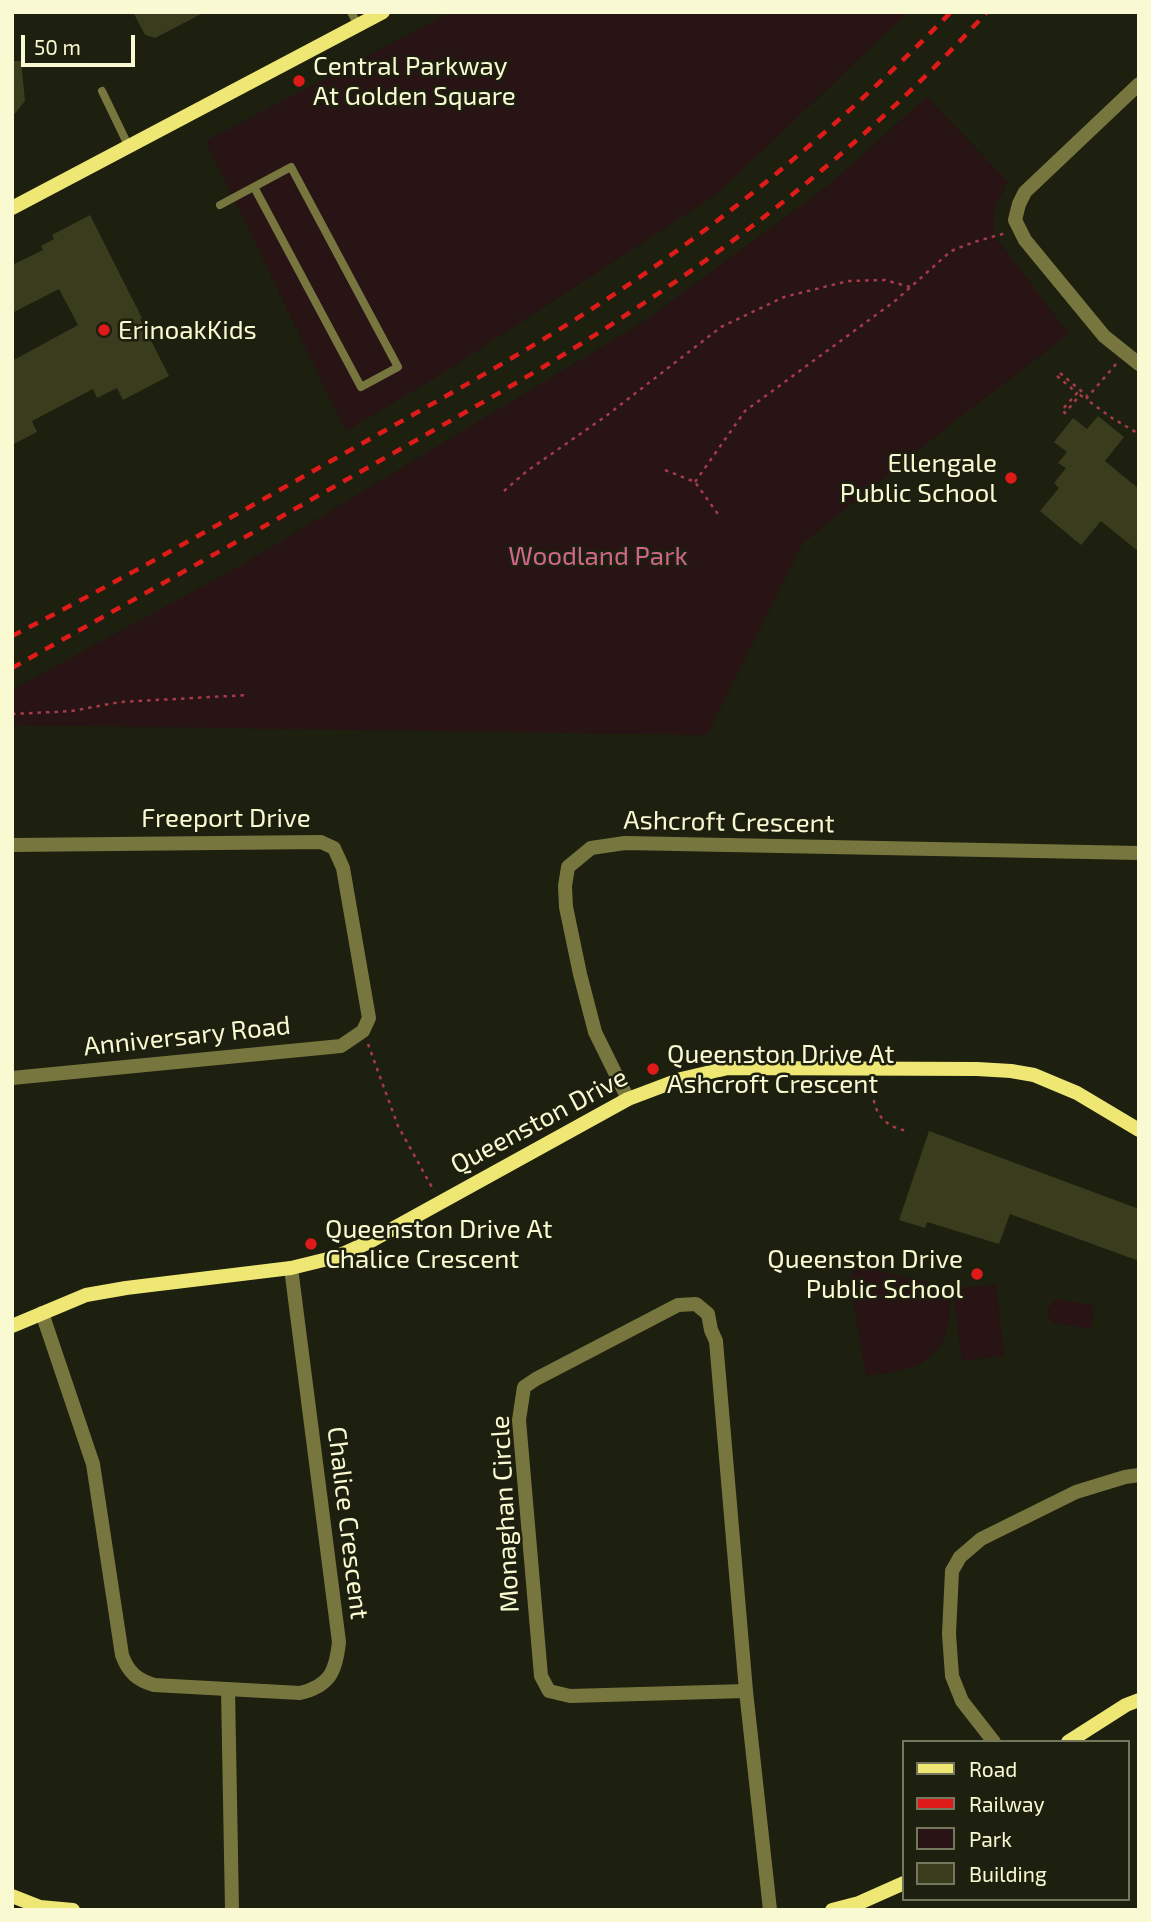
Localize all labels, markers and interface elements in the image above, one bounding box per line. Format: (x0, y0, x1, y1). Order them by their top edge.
scale bar (24, 21, 138, 65)
text: 50 m (34, 34, 81, 59)
place label: Central Parkway At Golden Square (313, 50, 516, 112)
marker: Central Parkway At Golden Square (291, 73, 307, 89)
place label: ErinoakKids (118, 314, 257, 346)
marker: ErinoakKids (96, 322, 112, 338)
place label: Ellengale Public School (840, 447, 997, 508)
marker: Ellengale Public School (1003, 470, 1019, 486)
park label: Woodland Park (508, 540, 688, 572)
street label: Freeport Drive (141, 802, 311, 834)
street label: Ashcroft Crescent (623, 805, 835, 839)
street label: Anniversary Road (82, 1010, 292, 1062)
place label: Queenston Drive At Ashcroft Crescent (667, 1038, 894, 1100)
street label: Queenston Drive (445, 1061, 633, 1181)
marker: Queenston Drive At Ashcroft Crescent (645, 1061, 661, 1077)
place label: Queenston Drive At Chalice Crescent (325, 1213, 552, 1274)
marker: Queenston Drive At Chalice Crescent (303, 1236, 319, 1252)
place label: Queenston Drive Public School (767, 1243, 963, 1304)
marker: Queenston Drive Public School (969, 1266, 985, 1282)
street label: Monaghan Circle (484, 1415, 526, 1613)
street label: Chalice Crescent (321, 1425, 375, 1621)
legend (902, 1740, 1130, 1901)
text: Road (969, 1756, 1017, 1781)
text: Railway (969, 1791, 1045, 1816)
text: Park (969, 1826, 1012, 1851)
text: Building (969, 1861, 1047, 1886)

